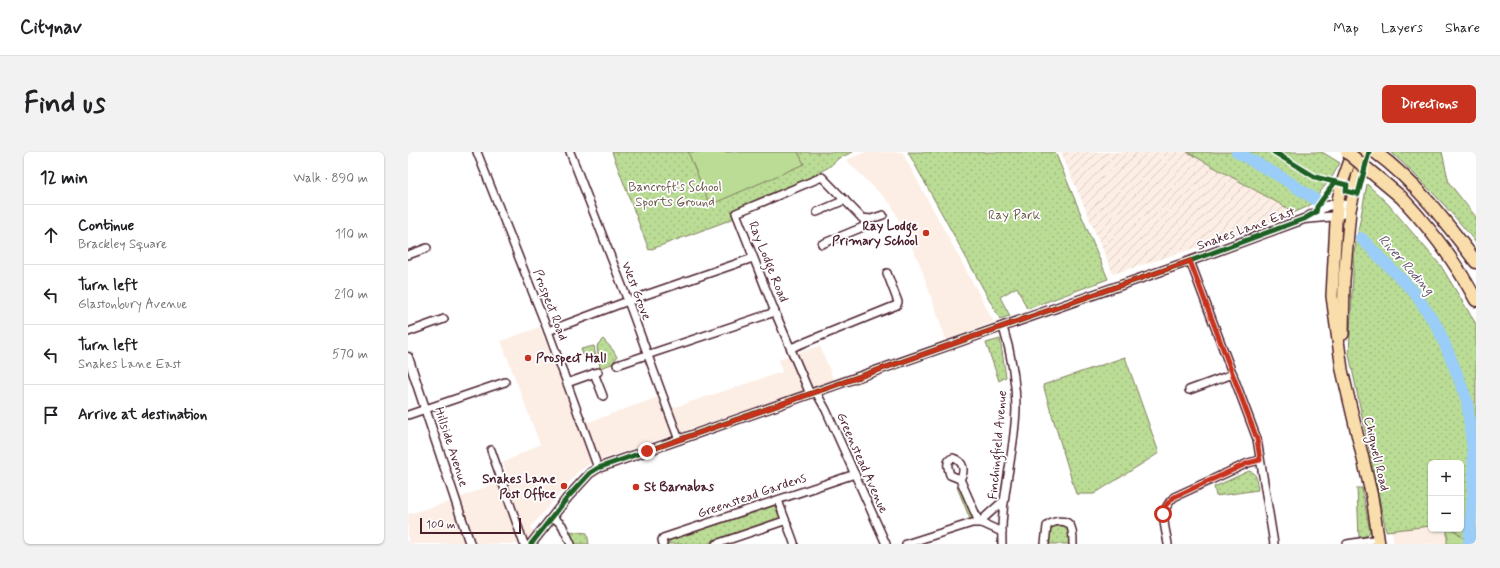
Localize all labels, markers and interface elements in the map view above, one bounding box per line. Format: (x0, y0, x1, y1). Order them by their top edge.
text: Citynav (20, 15, 82, 40)
text: Map (1333, 19, 1359, 37)
text: Layers (1381, 19, 1423, 37)
text: Share (1445, 19, 1480, 37)
button: Directions (1382, 85, 1476, 123)
text: Find us (24, 86, 105, 123)
text: 12 min (40, 167, 88, 189)
text: Walk · 890 m (293, 170, 368, 187)
park label: Bancroft's School Sports Ground (628, 179, 722, 211)
street label: Snakes Lane East (1195, 203, 1297, 255)
park label: Ray Park (988, 207, 1041, 224)
text: Continue (78, 216, 134, 236)
place label: Ray Lodge Primary School (832, 218, 918, 250)
street label: Ray Lodge Road (742, 219, 792, 306)
icon: ahead (40, 224, 62, 246)
text: 110 m (335, 226, 368, 243)
marker: Ray Lodge Primary School (921, 228, 931, 238)
water label: River Roding (1373, 231, 1439, 300)
text: Brackley Square (78, 236, 167, 253)
street label: West Grove (617, 259, 655, 323)
street label: Prospect Road (529, 267, 571, 343)
text: Turn left (78, 276, 138, 296)
icon: left (40, 284, 62, 306)
text: 210 m (334, 286, 368, 303)
text: Glastonbury Avenue (78, 296, 187, 313)
text: Turn left (78, 336, 138, 356)
icon: left (40, 344, 62, 366)
text: 570 m (332, 346, 368, 363)
place label: Prospect Hall (536, 350, 607, 367)
marker: Prospect Hall (523, 353, 533, 363)
text: Snakes Lane East (78, 356, 181, 373)
street label: Finchingfield Avenue (985, 390, 1013, 500)
icon: arrive (40, 404, 62, 426)
text: Arrive at destination (78, 405, 207, 425)
street label: Hillside Avenue (430, 405, 472, 489)
street label: Greenstead Avenue (832, 410, 892, 516)
street label: Chigwell Road (1358, 415, 1393, 493)
route end (638, 442, 656, 460)
map controls (1428, 460, 1464, 532)
button: + (1428, 460, 1464, 496)
street label: Greenstead Gardens (695, 469, 809, 523)
place label: Snakes Lane Post Office (482, 471, 557, 503)
place label: St Barnabas (644, 479, 714, 496)
marker: Snakes Lane Post Office (559, 481, 569, 491)
marker: St Barnabas (631, 482, 641, 492)
button: − (1428, 496, 1464, 532)
route start (1154, 505, 1172, 523)
scale bar (420, 516, 521, 535)
text: 100 m (426, 518, 456, 532)

